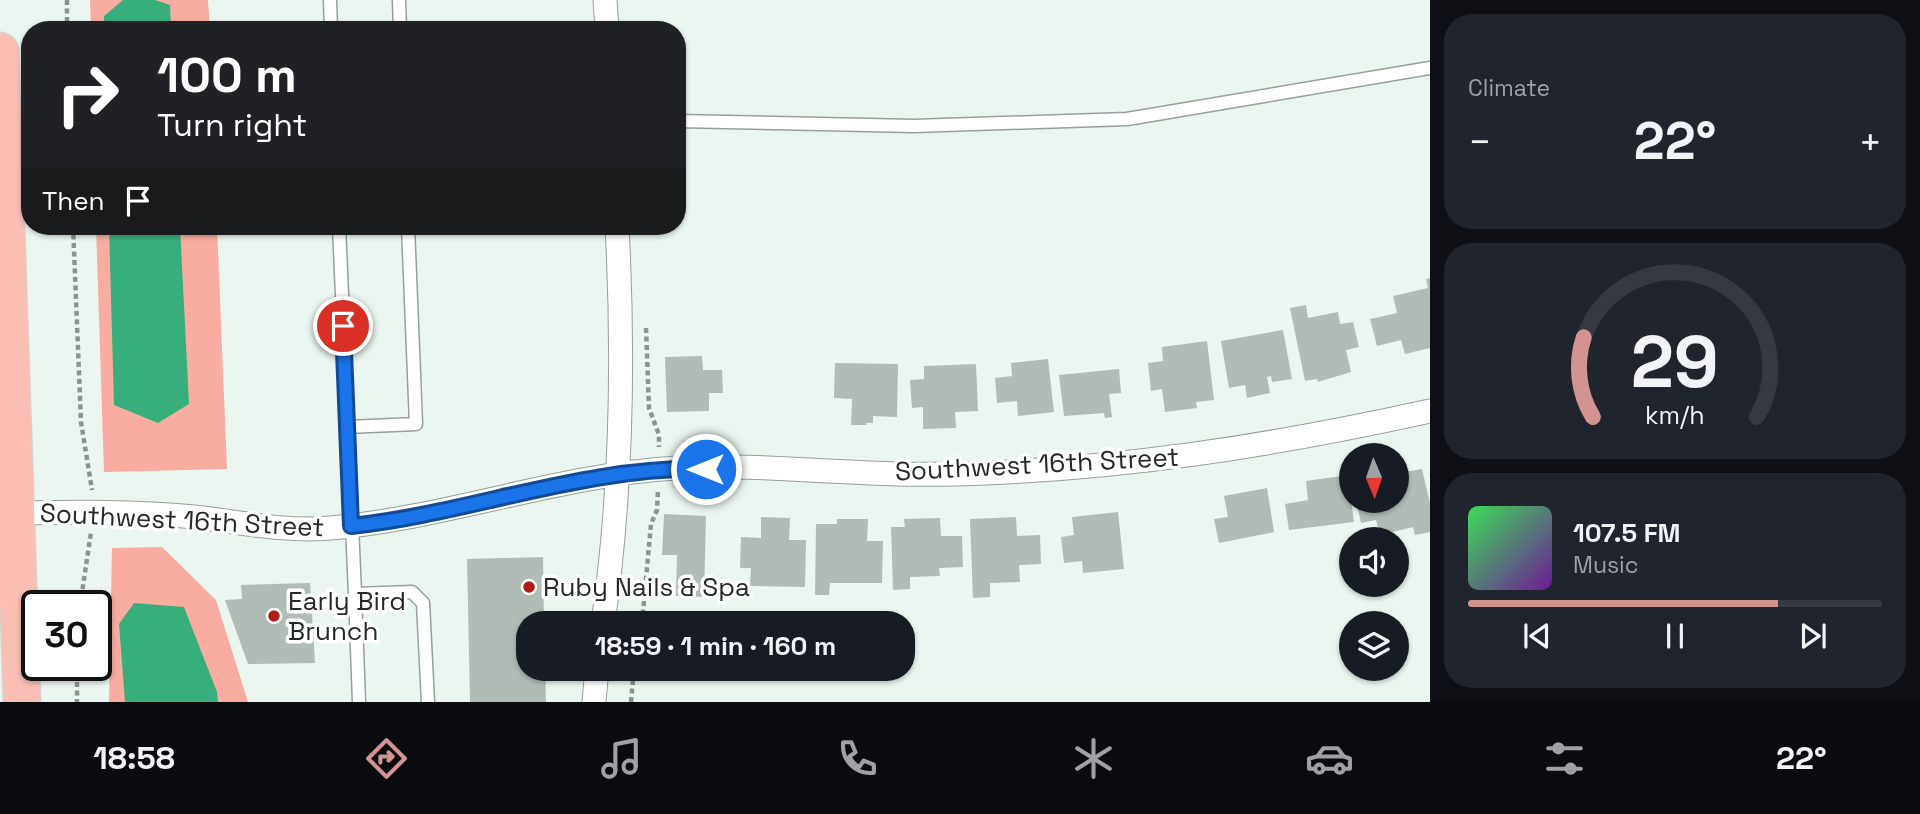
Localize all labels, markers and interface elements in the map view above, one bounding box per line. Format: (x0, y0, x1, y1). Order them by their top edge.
text: 100 m (157, 44, 297, 106)
icon: right (42, 49, 133, 140)
text: Climate (1468, 73, 1550, 103)
text: Turn right (157, 105, 307, 145)
text: 22° (1634, 108, 1716, 174)
text: − (1468, 118, 1492, 166)
text: + (1858, 118, 1882, 166)
icon: arrive (119, 182, 157, 220)
text: Then (42, 184, 105, 218)
pin (313, 296, 373, 356)
icon: arrive (324, 307, 362, 345)
text: 29 (1631, 315, 1719, 408)
text: km/h (1645, 399, 1705, 431)
position arrow (669, 432, 743, 506)
street label: Southwest 16th Street (894, 440, 1180, 488)
north arrow (1339, 443, 1409, 513)
map controls (1339, 443, 1409, 681)
street label: Southwest 16th Street (39, 496, 325, 544)
text: 107.5 FM (1573, 516, 1680, 550)
button: sound (1339, 527, 1409, 597)
text: Music (1573, 550, 1638, 580)
place label: Ruby Nails & Spa (543, 570, 750, 604)
marker: Ruby Nails & Spa (521, 579, 537, 595)
place label: Early Bird Brunch (288, 584, 406, 648)
speed limit sign: 30 (21, 590, 112, 681)
marker: Early Bird Brunch (266, 608, 282, 624)
button: layers (1339, 611, 1409, 681)
icon: previous (1518, 617, 1556, 655)
icon: pause (1656, 617, 1694, 655)
icon: next (1794, 617, 1832, 655)
text: 18:59 · 1 min · 160 m (595, 629, 836, 663)
icon: directions (362, 734, 411, 783)
icon: music (597, 734, 646, 783)
icon: phone (833, 734, 882, 783)
icon: climate (1069, 734, 1118, 783)
icon: car (1305, 734, 1354, 783)
icon: filters (1540, 734, 1589, 783)
text: 18:58 (93, 738, 175, 778)
text: 22° (1776, 738, 1827, 778)

